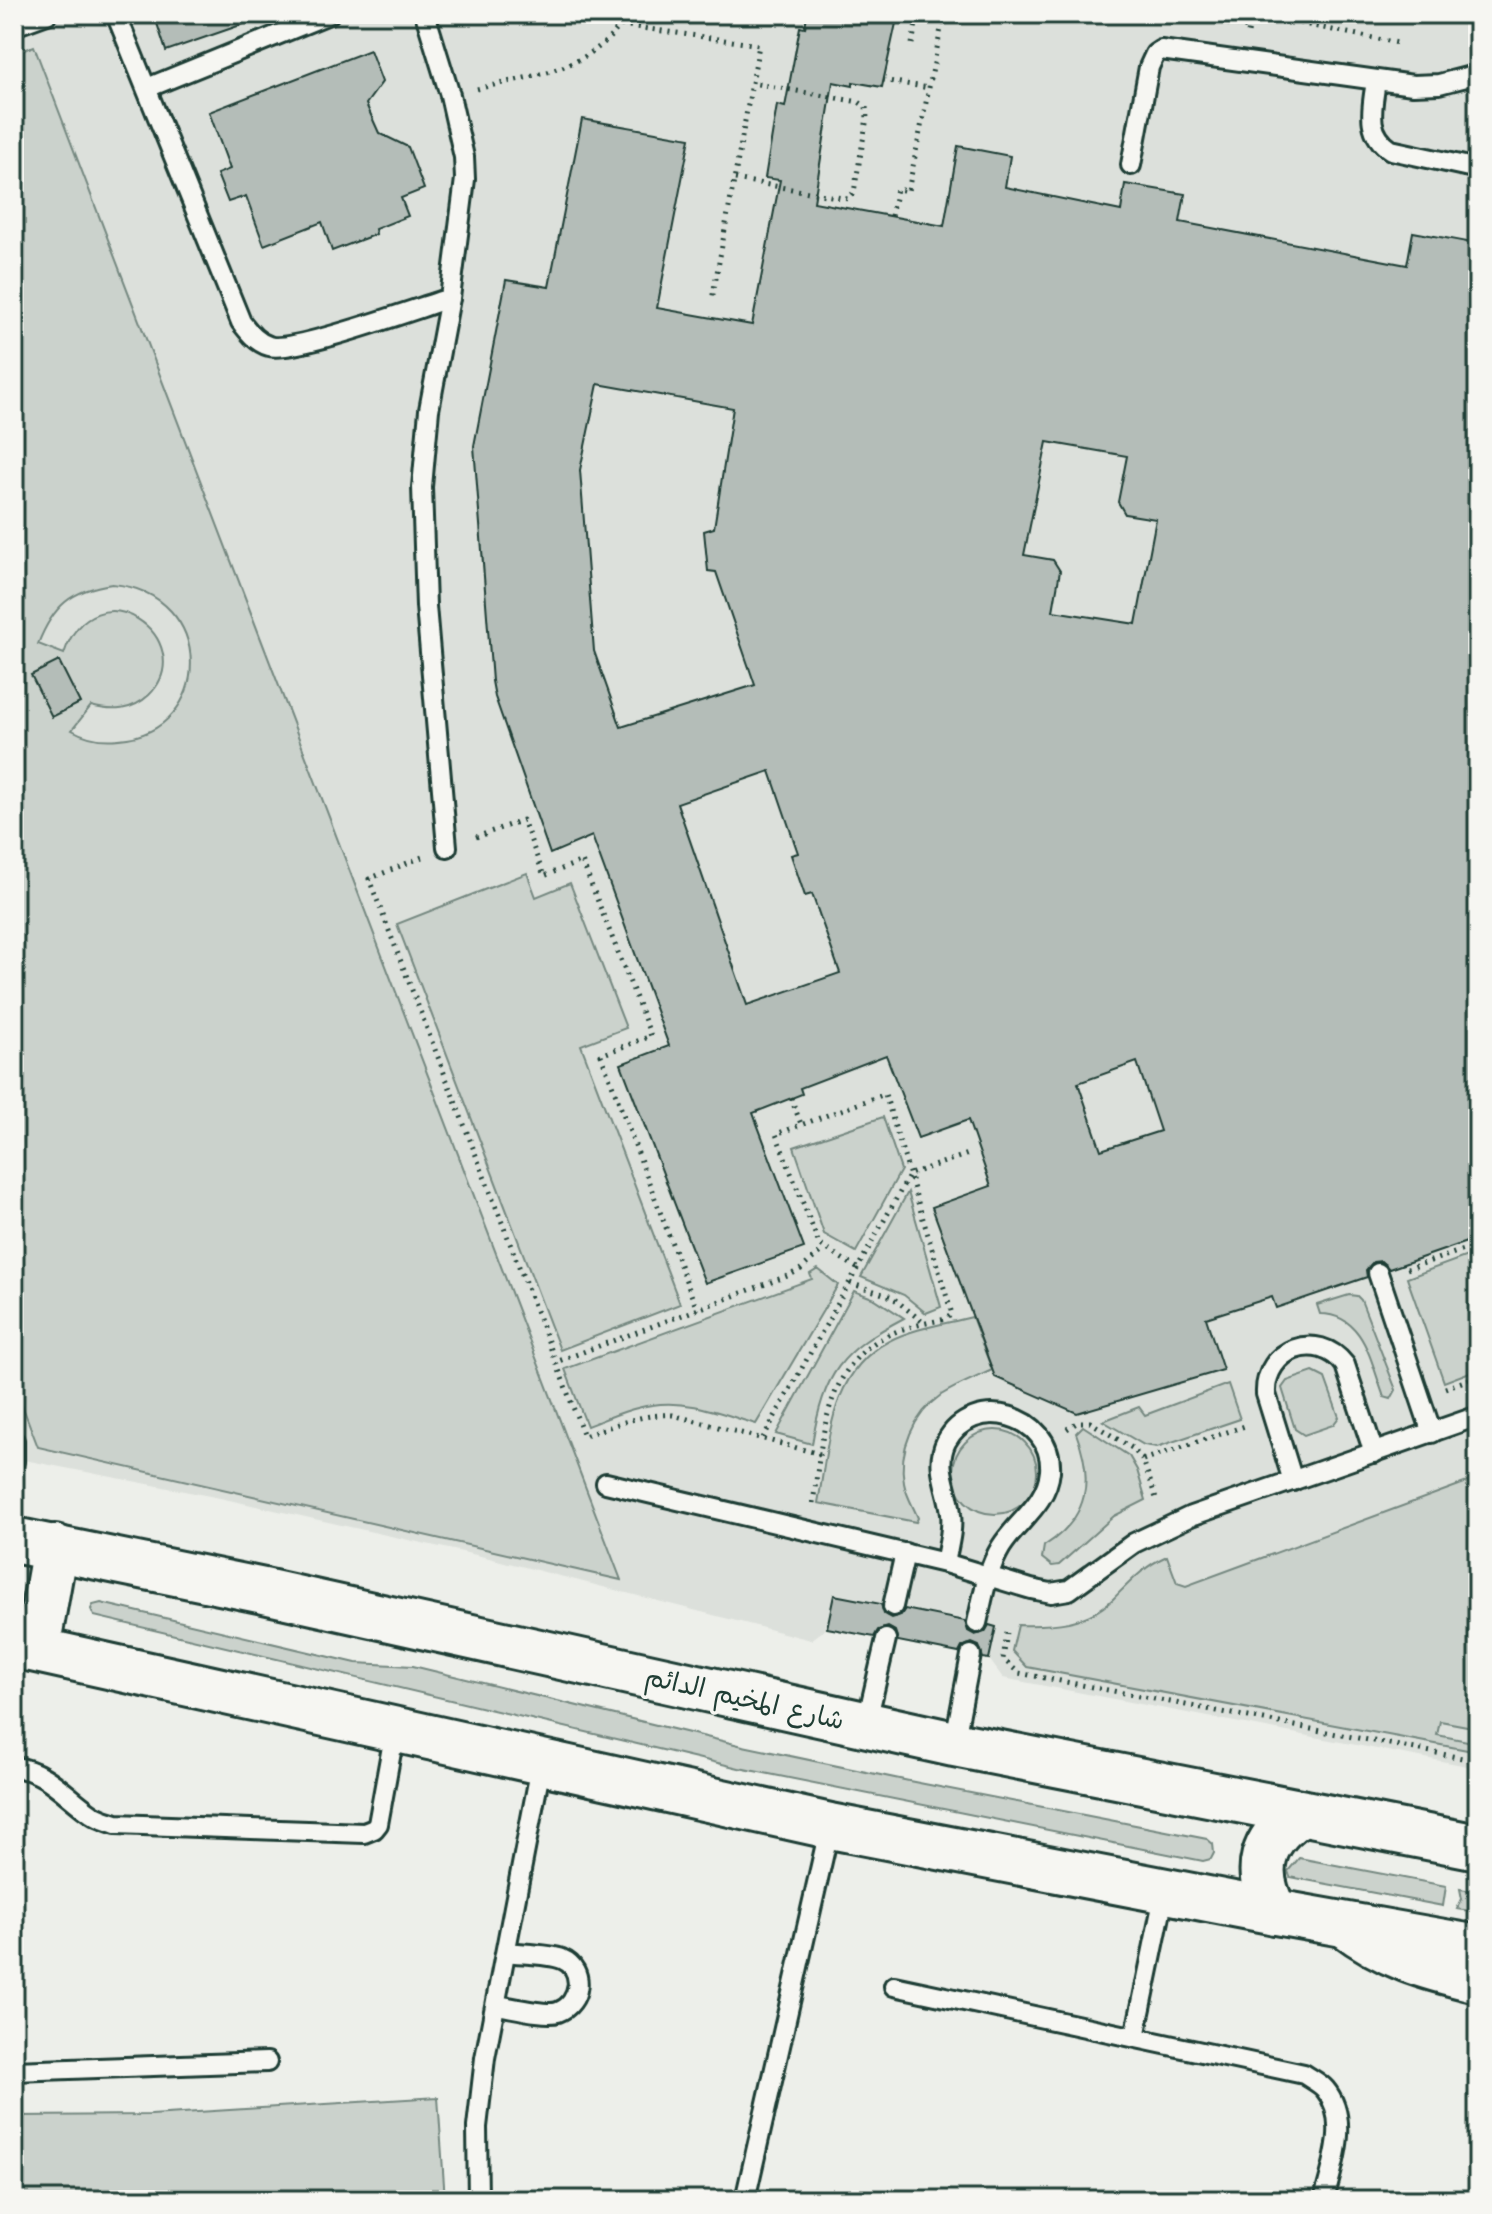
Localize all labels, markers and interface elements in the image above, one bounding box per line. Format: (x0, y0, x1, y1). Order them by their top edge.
street label: شارع المخيم الدائم (642, 1659, 848, 1740)

